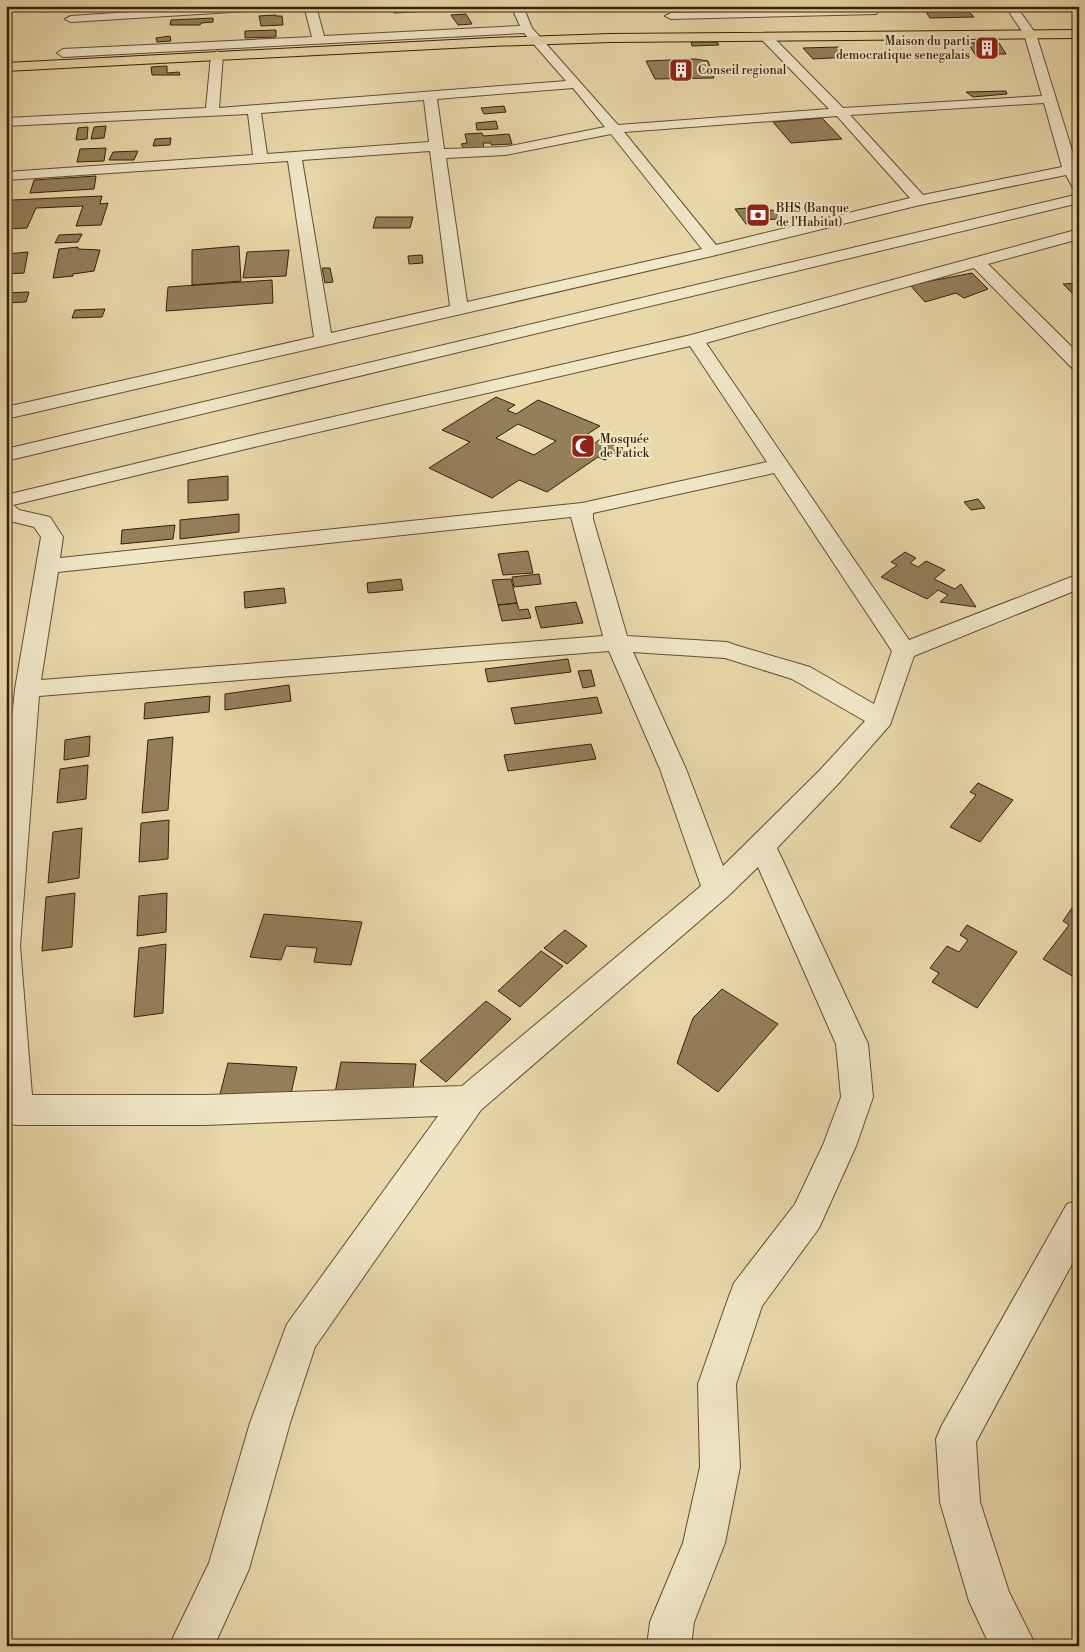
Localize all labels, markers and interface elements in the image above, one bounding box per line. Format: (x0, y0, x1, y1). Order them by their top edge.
place label: Maison du parti democratique senegalais (836, 34, 970, 63)
building icon: Maison du parti democratique senegalais (974, 35, 1000, 61)
building icon: Conseil regional (668, 57, 694, 83)
place label: Conseil regional (698, 63, 787, 78)
place label: BHS (Banque de l'Habitat) (775, 201, 849, 230)
bank icon: BHS (Banque de l'Habitat) (745, 202, 771, 228)
place label: Mosquée de Fatick (600, 432, 650, 461)
mosque icon: Mosquée de Fatick (570, 433, 596, 459)

